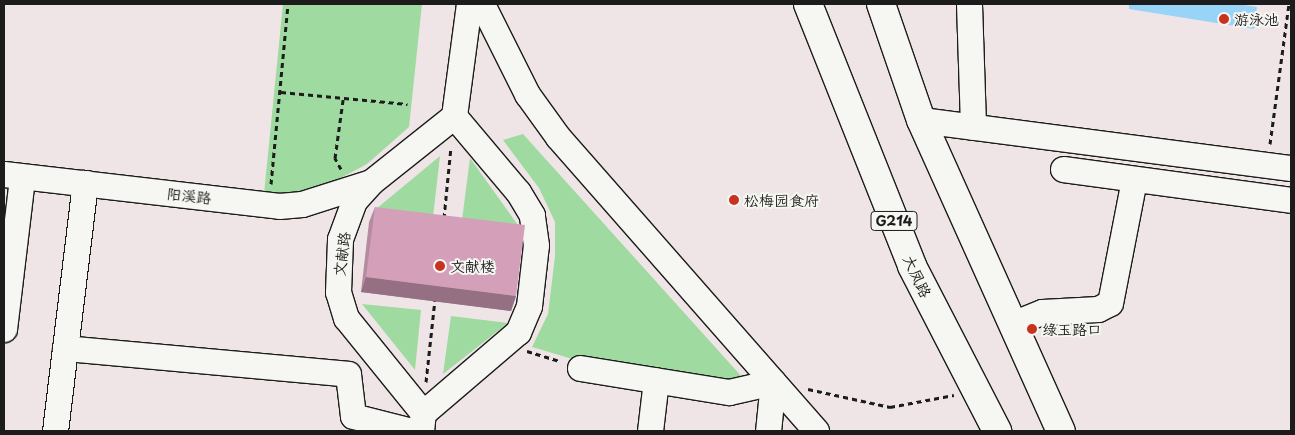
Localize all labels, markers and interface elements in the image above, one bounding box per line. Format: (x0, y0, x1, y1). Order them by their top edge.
place label: 游泳池 (1234, 10, 1279, 28)
marker: 游泳池 (1218, 13, 1230, 25)
street label: 阳溪路 (166, 184, 212, 206)
place label: 松梅园食府 (744, 191, 819, 209)
marker: 松梅园食府 (728, 194, 740, 206)
road number: G214 (870, 210, 918, 232)
street label: 文献路 (329, 231, 353, 277)
street label: 大凤路 (900, 252, 936, 300)
place label: 文献楼 (450, 257, 495, 275)
marker: 文献楼 (434, 260, 446, 272)
place label: 绿玉路口 (1042, 320, 1102, 338)
marker: 绿玉路口 (1026, 323, 1038, 335)

